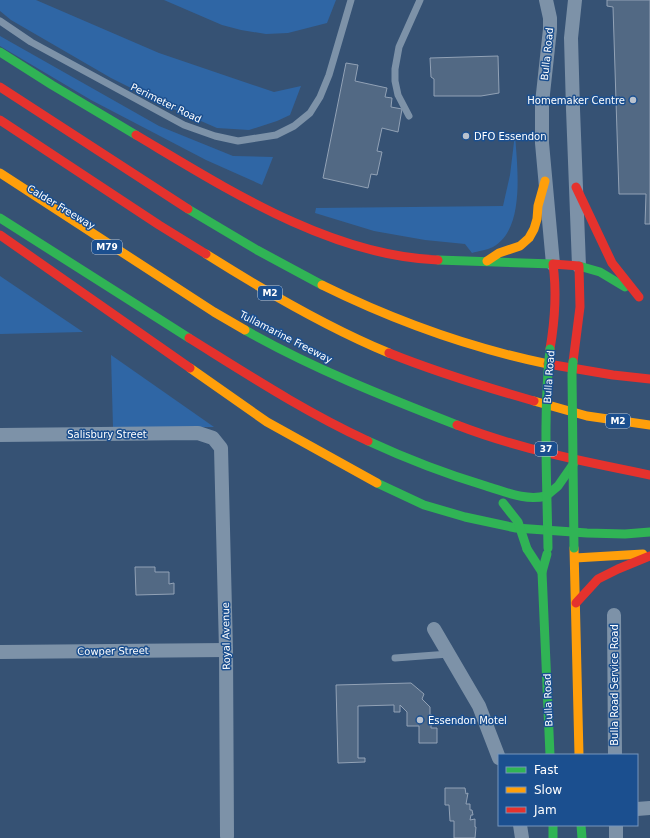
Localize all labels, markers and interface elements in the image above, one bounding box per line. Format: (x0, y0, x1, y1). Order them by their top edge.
street label: Bulla Road (539, 27, 555, 81)
street label: Perimeter Road (129, 81, 203, 125)
place label: Homemaker Centre (527, 95, 625, 106)
marker: Homemaker Centre (628, 95, 638, 105)
marker: DFO Essendon (461, 131, 471, 141)
place label: DFO Essendon (474, 131, 547, 142)
street label: Calder Freeway (25, 182, 97, 232)
road number: M79 (92, 240, 122, 254)
road number: M2 (258, 286, 282, 300)
street label: Tullamarine Freeway (237, 308, 334, 365)
street label: Bulla Road (542, 350, 556, 404)
road number: M2 (606, 414, 630, 428)
street label: Salisbury Street (67, 429, 147, 440)
road number: 37 (535, 442, 557, 456)
street label: Royal Avenue (220, 602, 232, 670)
street label: Bulla Road Service Road (609, 624, 620, 746)
street label: Cowper Street (77, 645, 149, 657)
street label: Bulla Road (542, 673, 554, 727)
marker: Essendon Motel (415, 715, 425, 725)
place label: Essendon Motel (428, 715, 507, 726)
legend (498, 754, 638, 826)
text: Fast (534, 763, 558, 777)
text: Slow (534, 783, 562, 797)
text: Jam (533, 803, 557, 817)

